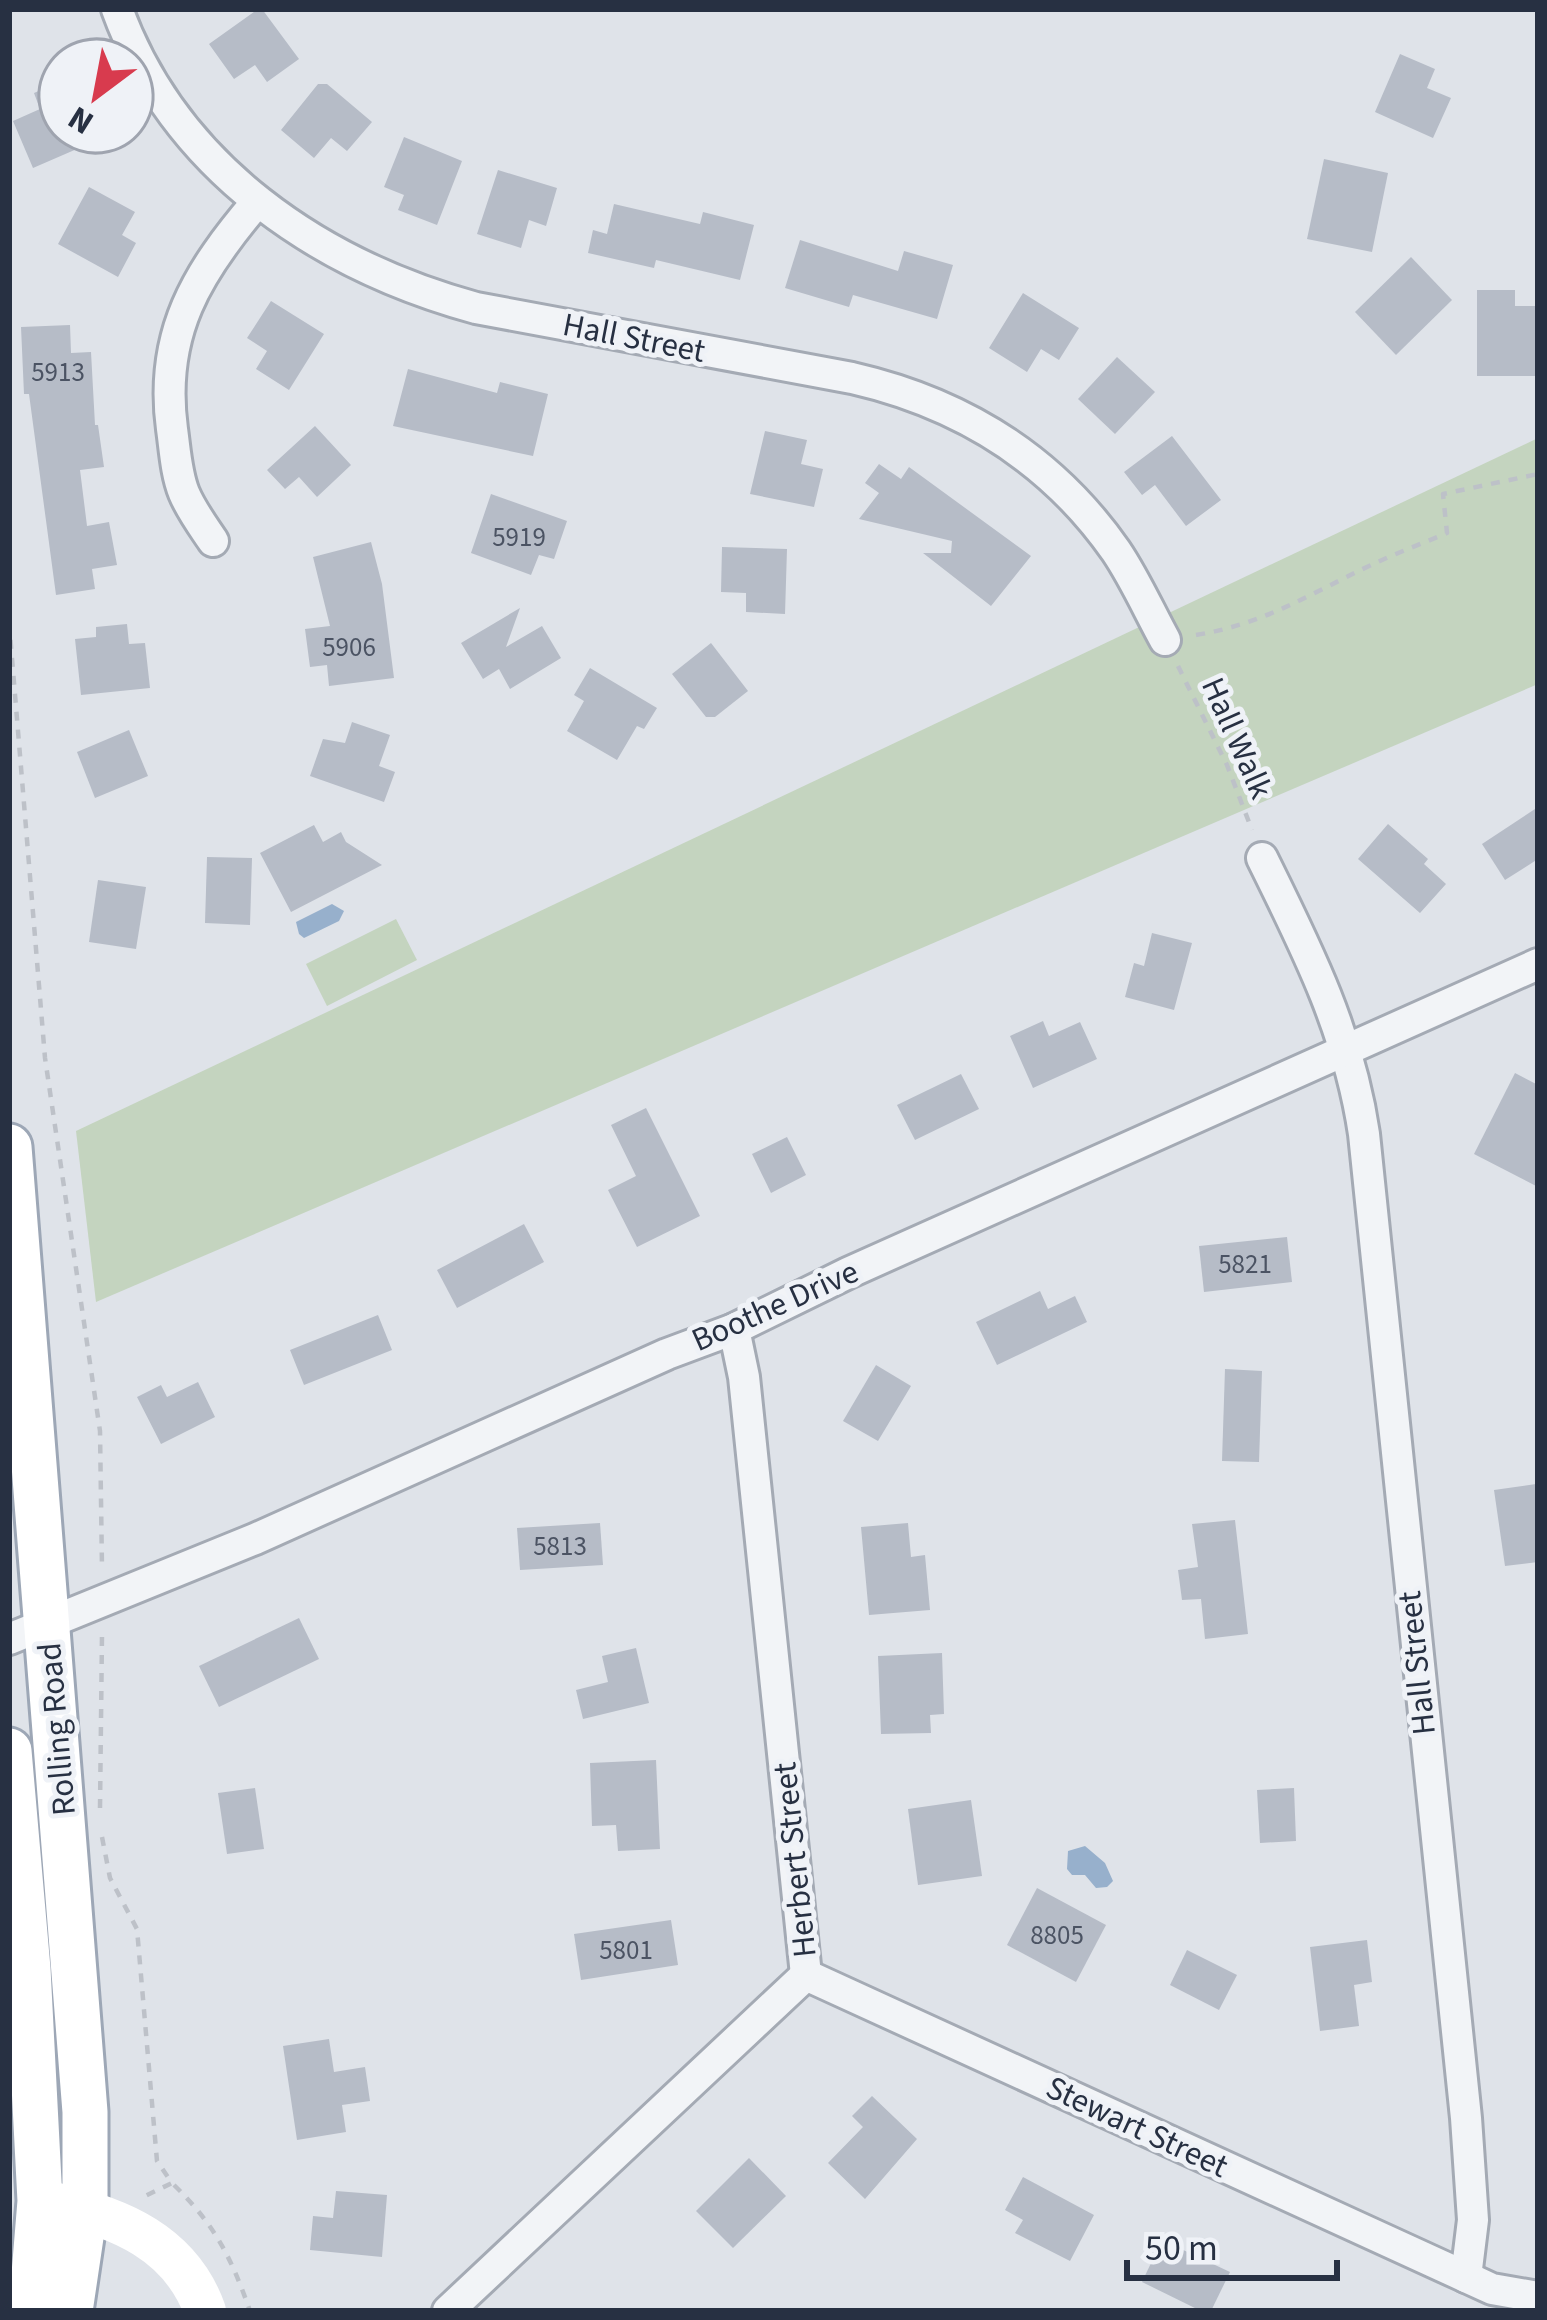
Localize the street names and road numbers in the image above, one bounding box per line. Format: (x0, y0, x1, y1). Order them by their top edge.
street label: Hall Street (559, 301, 709, 375)
street label: Hall Walk (1189, 670, 1285, 807)
street label: Boothe Drive (684, 1248, 866, 1364)
street label: Hall Street (1386, 1589, 1448, 1737)
street label: Rolling Road (26, 1641, 88, 1817)
street label: Herbert Street (761, 1760, 829, 1960)
street label: Stewart Street (1038, 2064, 1236, 2190)

